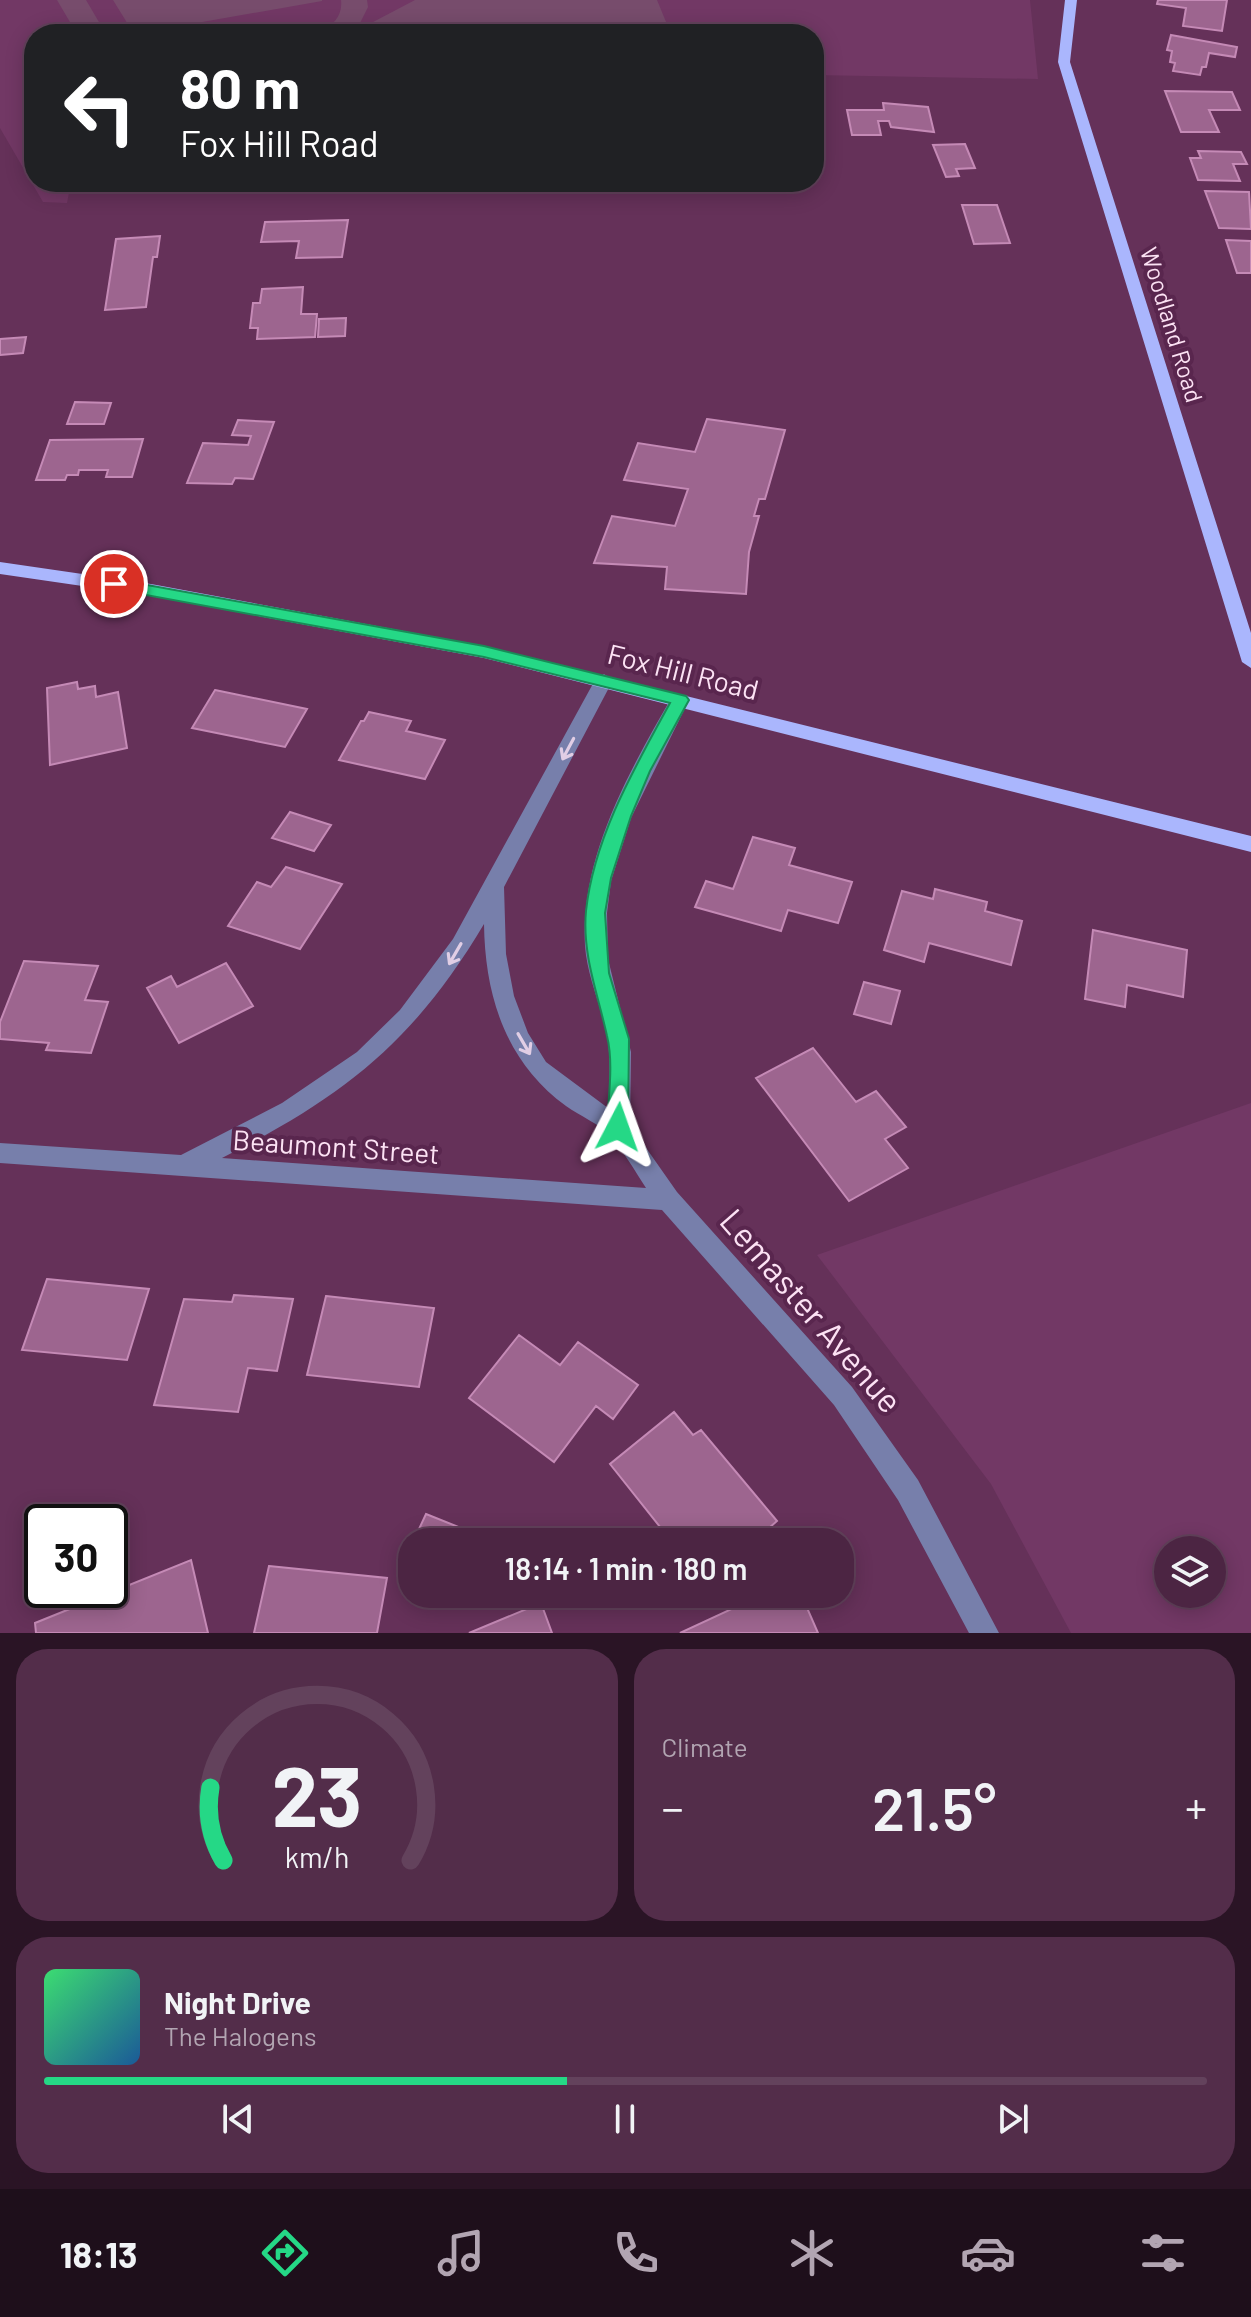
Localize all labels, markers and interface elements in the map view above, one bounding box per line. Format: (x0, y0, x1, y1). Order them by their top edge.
text: 80 m (180, 53, 300, 120)
icon: left (48, 56, 152, 160)
text: Fox Hill Road (180, 121, 379, 164)
street label: Woodland Road (1135, 243, 1210, 406)
pin (80, 550, 148, 618)
icon: arrive (92, 562, 136, 606)
street label: Fox Hill Road (604, 636, 762, 706)
one-way arrow (559, 736, 575, 760)
one-way arrow (447, 942, 462, 966)
one-way arrow (516, 1032, 532, 1055)
position arrow (576, 1085, 660, 1169)
street label: Beaumont Street (232, 1122, 441, 1170)
street label: Lemaster Avenue (713, 1200, 912, 1420)
speed limit sign: 30 (24, 1504, 128, 1608)
map controls (1154, 1536, 1226, 1608)
button: layers (1154, 1536, 1226, 1608)
text: 18:14 · 1 min · 180 m (505, 1550, 747, 1586)
text: Climate (662, 1731, 748, 1762)
text: 23 (272, 1744, 362, 1844)
text: 21.5° (872, 1771, 997, 1843)
text: − (662, 1780, 684, 1833)
text: + (1185, 1780, 1207, 1833)
text: km/h (284, 1839, 349, 1874)
text: Night Drive (164, 1984, 311, 2020)
text: The Halogens (164, 2020, 316, 2051)
icon: previous (216, 2097, 260, 2141)
icon: pause (603, 2097, 647, 2141)
icon: next (991, 2097, 1035, 2141)
icon: directions (257, 2225, 313, 2281)
icon: music (433, 2225, 489, 2281)
icon: phone (608, 2225, 664, 2281)
icon: climate (784, 2225, 840, 2281)
icon: car (960, 2225, 1016, 2281)
icon: filters (1135, 2225, 1191, 2281)
text: 18:13 (60, 2232, 137, 2275)

